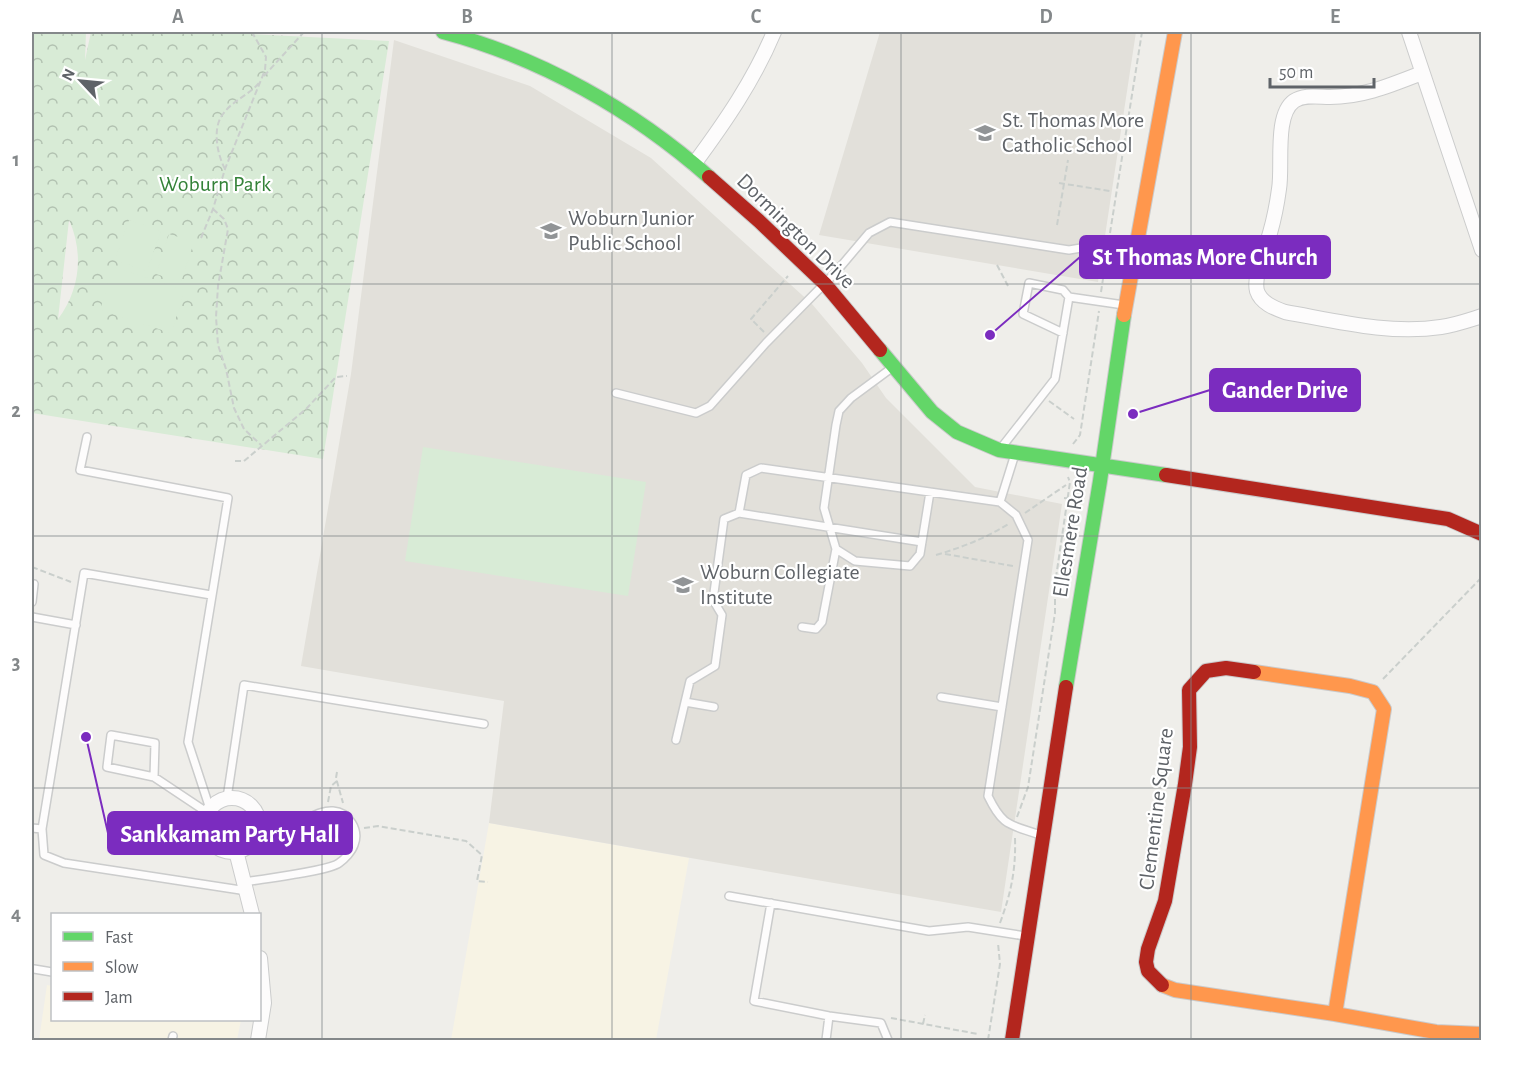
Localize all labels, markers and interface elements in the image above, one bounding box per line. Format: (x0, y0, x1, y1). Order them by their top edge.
text: A (172, 7, 184, 27)
text: B (461, 7, 473, 27)
text: C (751, 7, 762, 27)
text: D (1039, 7, 1053, 27)
text: E (1330, 7, 1340, 27)
north arrow (51, 51, 111, 111)
scale bar (1270, 51, 1374, 89)
text: 50 m (1279, 64, 1313, 82)
text: N (59, 66, 78, 83)
place label: St. Thomas More Catholic School (1002, 109, 1144, 156)
school or university icon: St. Thomas More Catholic School (973, 121, 997, 145)
text: 1 (12, 150, 20, 170)
street label: Dormington Drive (733, 169, 859, 293)
park label: Woburn Park (159, 173, 271, 195)
place label: Woburn Junior Public School (568, 207, 694, 254)
school or university icon: Woburn Junior Public School (539, 219, 563, 243)
callout: St Thomas More Church (1080, 236, 1330, 278)
text: St Thomas More Church (1092, 246, 1318, 270)
callout: Gander Drive (1210, 369, 1360, 411)
text: Gander Drive (1222, 379, 1348, 403)
text: 2 (11, 401, 21, 421)
street label: Ellesmere Road (1049, 465, 1091, 599)
place label: Woburn Collegiate Institute (700, 561, 860, 608)
school or university icon: Woburn Collegiate Institute (671, 573, 695, 597)
text: 3 (12, 653, 20, 673)
street label: Clementine Square (1135, 727, 1177, 891)
callout: Sankkamam Party Hall (108, 812, 352, 854)
text: Sankkamam Party Hall (120, 823, 340, 847)
text: 4 (11, 904, 21, 924)
legend (51, 913, 261, 1021)
text: Fast (105, 929, 133, 947)
text: Slow (105, 959, 138, 977)
text: Jam (105, 989, 133, 1007)

